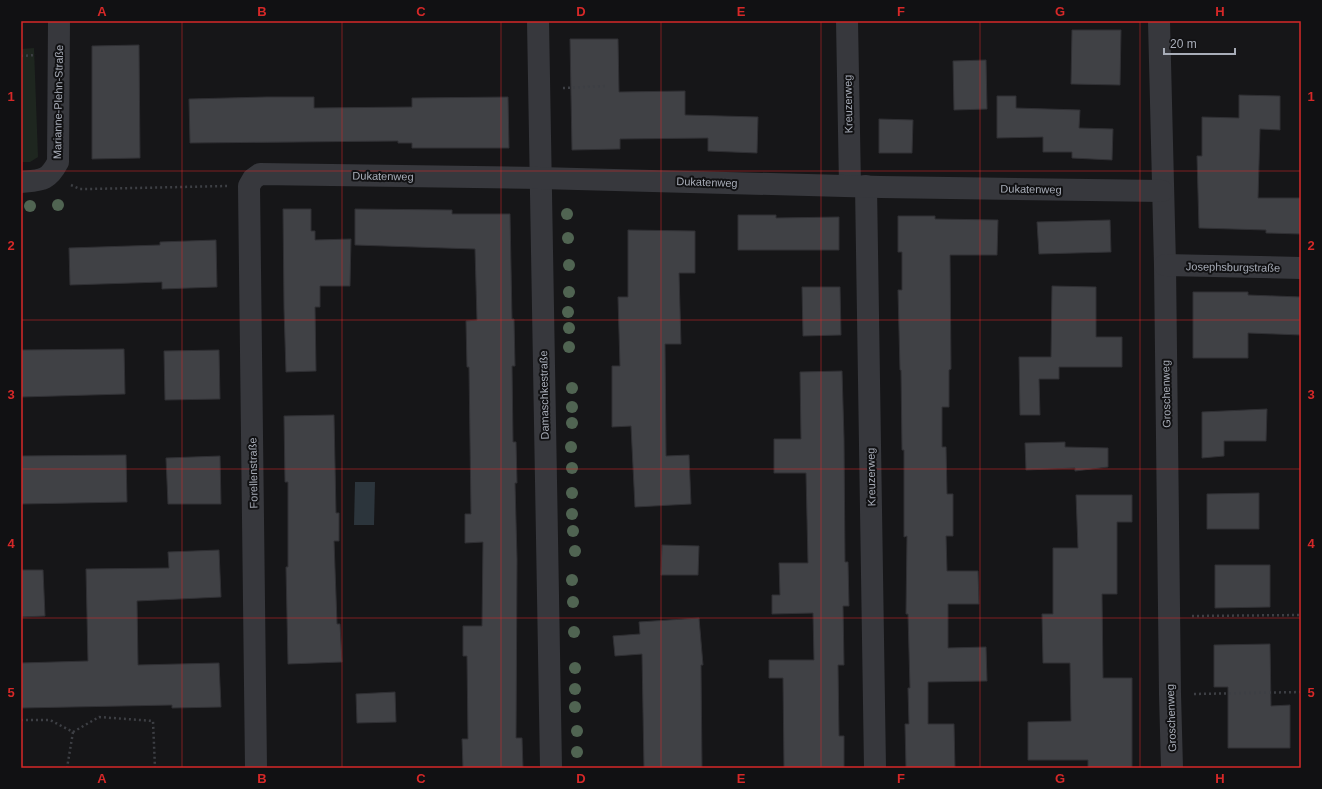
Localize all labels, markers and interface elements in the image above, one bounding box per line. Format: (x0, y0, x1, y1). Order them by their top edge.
text: A (97, 4, 107, 19)
text: B (257, 4, 267, 19)
text: C (416, 4, 426, 19)
text: D (576, 4, 586, 19)
text: E (737, 4, 746, 19)
text: F (897, 4, 905, 19)
text: G (1055, 4, 1065, 19)
text: H (1215, 4, 1225, 19)
scale bar (1164, 30, 1235, 56)
text: 20 m (1170, 37, 1197, 51)
street label: Marianne-Plehn-Straße (51, 45, 65, 159)
street label: Kreuzerweg (841, 75, 855, 133)
text: 1 (7, 89, 15, 104)
text: 1 (1307, 89, 1315, 104)
street label: Dukatenweg (352, 169, 414, 183)
street label: Dukatenweg (676, 175, 738, 189)
street label: Dukatenweg (1000, 182, 1062, 196)
text: 2 (7, 238, 15, 253)
text: 2 (1307, 238, 1315, 253)
street label: Josephsburgstraße (1186, 260, 1280, 274)
street label: Damaschkestraße (537, 350, 551, 440)
street label: Groschenweg (1159, 360, 1173, 428)
text: 3 (7, 387, 15, 402)
text: 3 (1307, 387, 1315, 402)
street label: Forellenstraße (246, 437, 260, 509)
street label: Kreuzerweg (864, 448, 878, 506)
text: 4 (7, 536, 15, 551)
text: 4 (1307, 536, 1315, 551)
street label: Groschenweg (1164, 684, 1178, 752)
text: 5 (7, 685, 15, 700)
text: 5 (1307, 685, 1315, 700)
text: A (97, 771, 107, 786)
text: B (257, 771, 267, 786)
text: C (416, 771, 426, 786)
text: D (576, 771, 586, 786)
text: E (737, 771, 746, 786)
text: F (897, 771, 905, 786)
text: G (1055, 771, 1065, 786)
text: H (1215, 771, 1225, 786)

